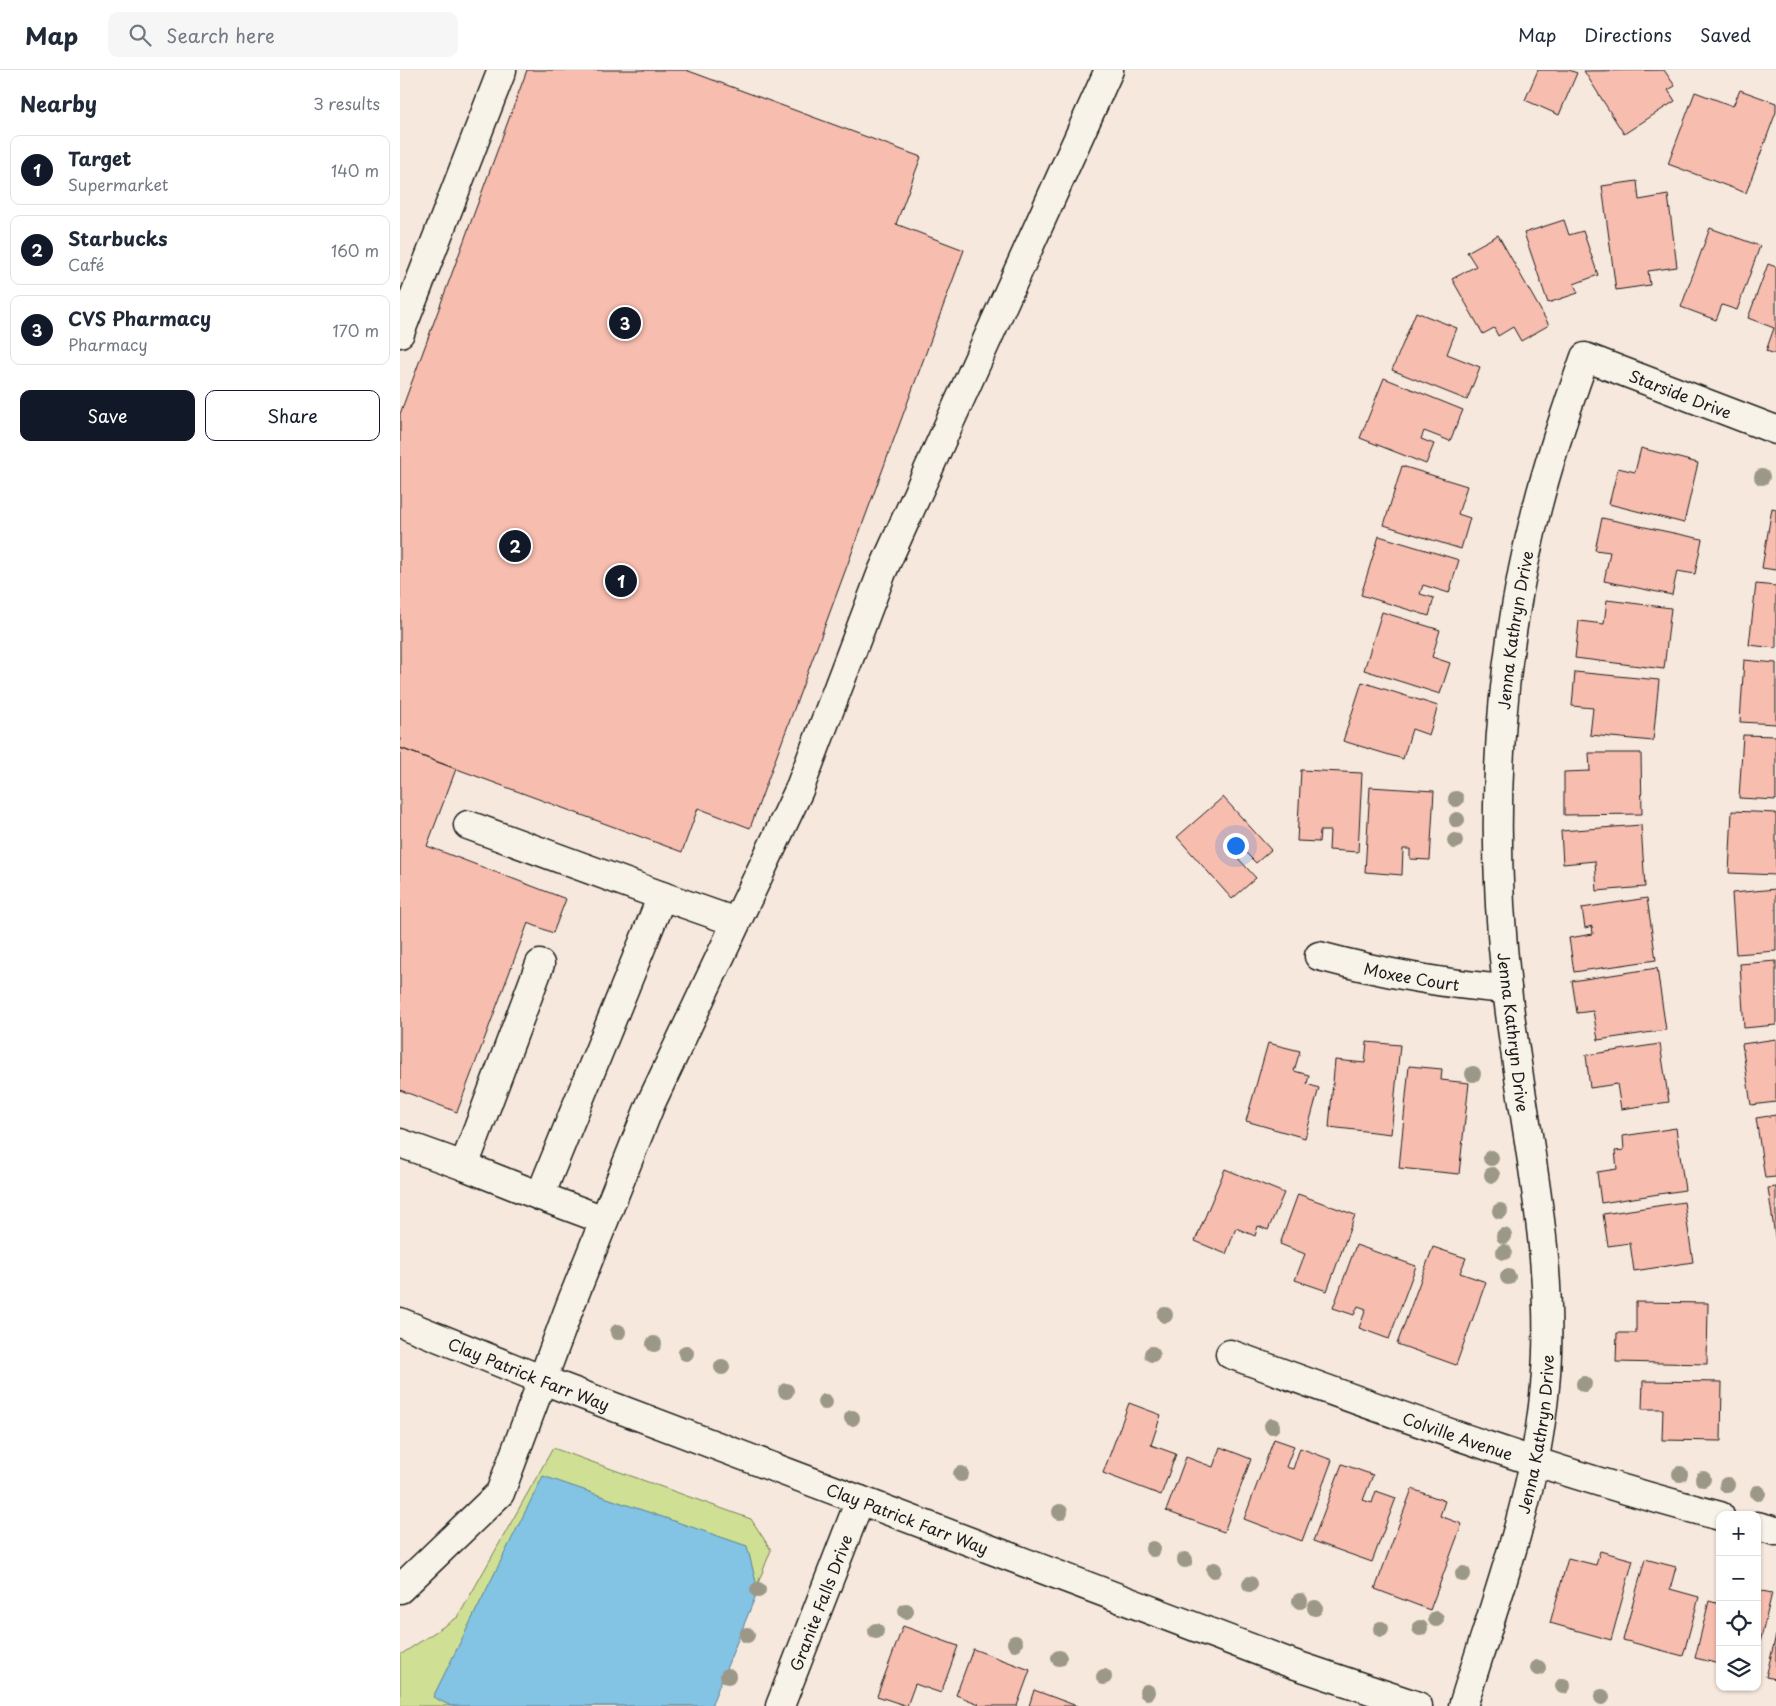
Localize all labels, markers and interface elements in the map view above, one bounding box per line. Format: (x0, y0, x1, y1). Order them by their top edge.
search box (108, 12, 458, 57)
text: Map (25, 17, 78, 53)
icon: search (126, 21, 154, 49)
text: Search here (166, 21, 275, 49)
text: Map (1518, 21, 1556, 48)
text: Directions (1584, 21, 1672, 48)
text: Saved (1700, 21, 1751, 48)
text: Nearby (20, 87, 97, 119)
text: 3 results (313, 91, 380, 115)
text: Target (68, 144, 131, 172)
text: 1 (33, 158, 41, 182)
text: 140 m (331, 158, 379, 182)
text: Supermarket (68, 172, 168, 196)
text: Starbucks (68, 224, 168, 252)
text: 2 (31, 238, 43, 262)
text: 160 m (331, 238, 379, 262)
text: Café (68, 252, 104, 276)
text: CVS Pharmacy (68, 304, 211, 332)
pin: 3 (609, 304, 641, 342)
text: 3 (32, 318, 42, 342)
text: 170 m (333, 318, 379, 342)
text: Pharmacy (68, 332, 148, 356)
street label: Starside Drive (1626, 363, 1735, 424)
button: Save (20, 390, 195, 441)
button: Share (205, 390, 380, 441)
pin: 2 (499, 527, 531, 565)
street label: Jenna Kathryn Drive (1491, 548, 1539, 711)
pin: 1 (605, 562, 637, 600)
your location (1223, 833, 1249, 859)
street label: Jenna Kathryn Drive (1492, 951, 1536, 1113)
street label: Moxee Court (1362, 956, 1461, 996)
street label: Clay Patrick Farr Way (445, 1331, 613, 1416)
street label: Jenna Kathryn Drive (1511, 1354, 1559, 1516)
street label: Colville Avenue (1399, 1405, 1516, 1466)
street label: Clay Patrick Farr Way (823, 1476, 992, 1560)
map controls (1716, 1511, 1761, 1691)
button: + (1716, 1511, 1761, 1556)
street label: Granite Falls Drive (783, 1531, 858, 1674)
button: − (1716, 1556, 1761, 1601)
button: locate (1716, 1601, 1761, 1646)
button: layers (1716, 1646, 1761, 1691)

